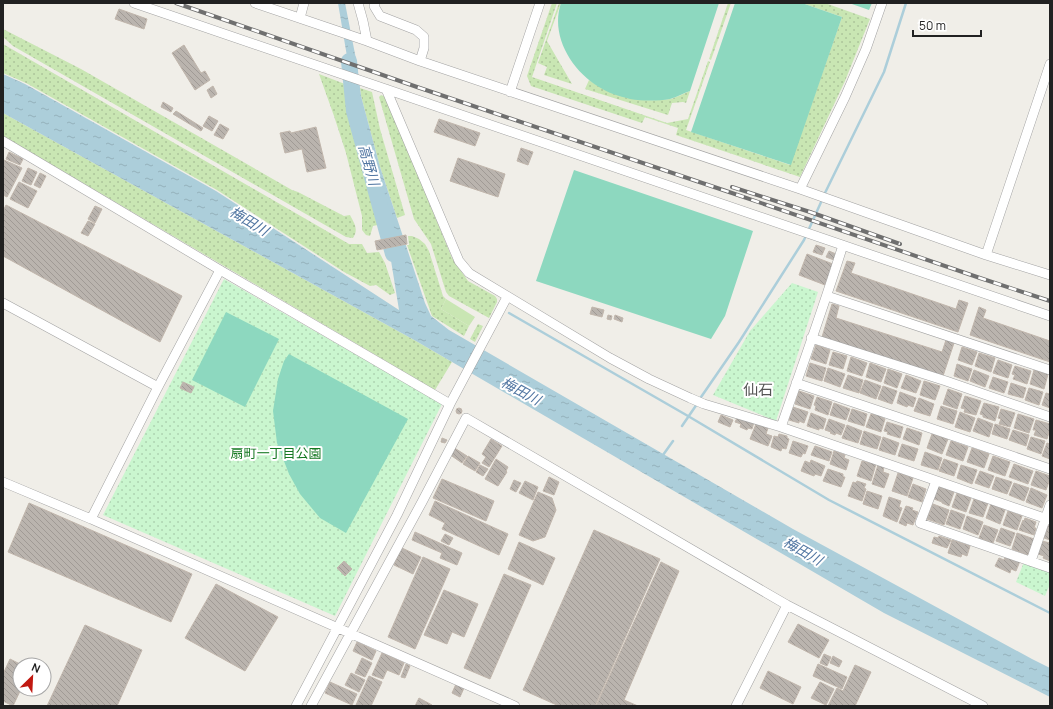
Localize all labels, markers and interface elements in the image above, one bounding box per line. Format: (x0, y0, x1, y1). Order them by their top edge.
scale bar (913, 12, 981, 38)
text: 50 m (919, 17, 946, 34)
water label: 高野川 (355, 142, 385, 190)
water label: 梅田川 (226, 202, 274, 241)
water label: 梅田川 (498, 372, 546, 410)
district label: 仙石 (743, 379, 773, 400)
park label: 扇町一丁目公園 (230, 444, 322, 462)
water label: 梅田川 (780, 532, 828, 570)
north arrow (12, 657, 52, 697)
text: N (30, 659, 43, 676)

